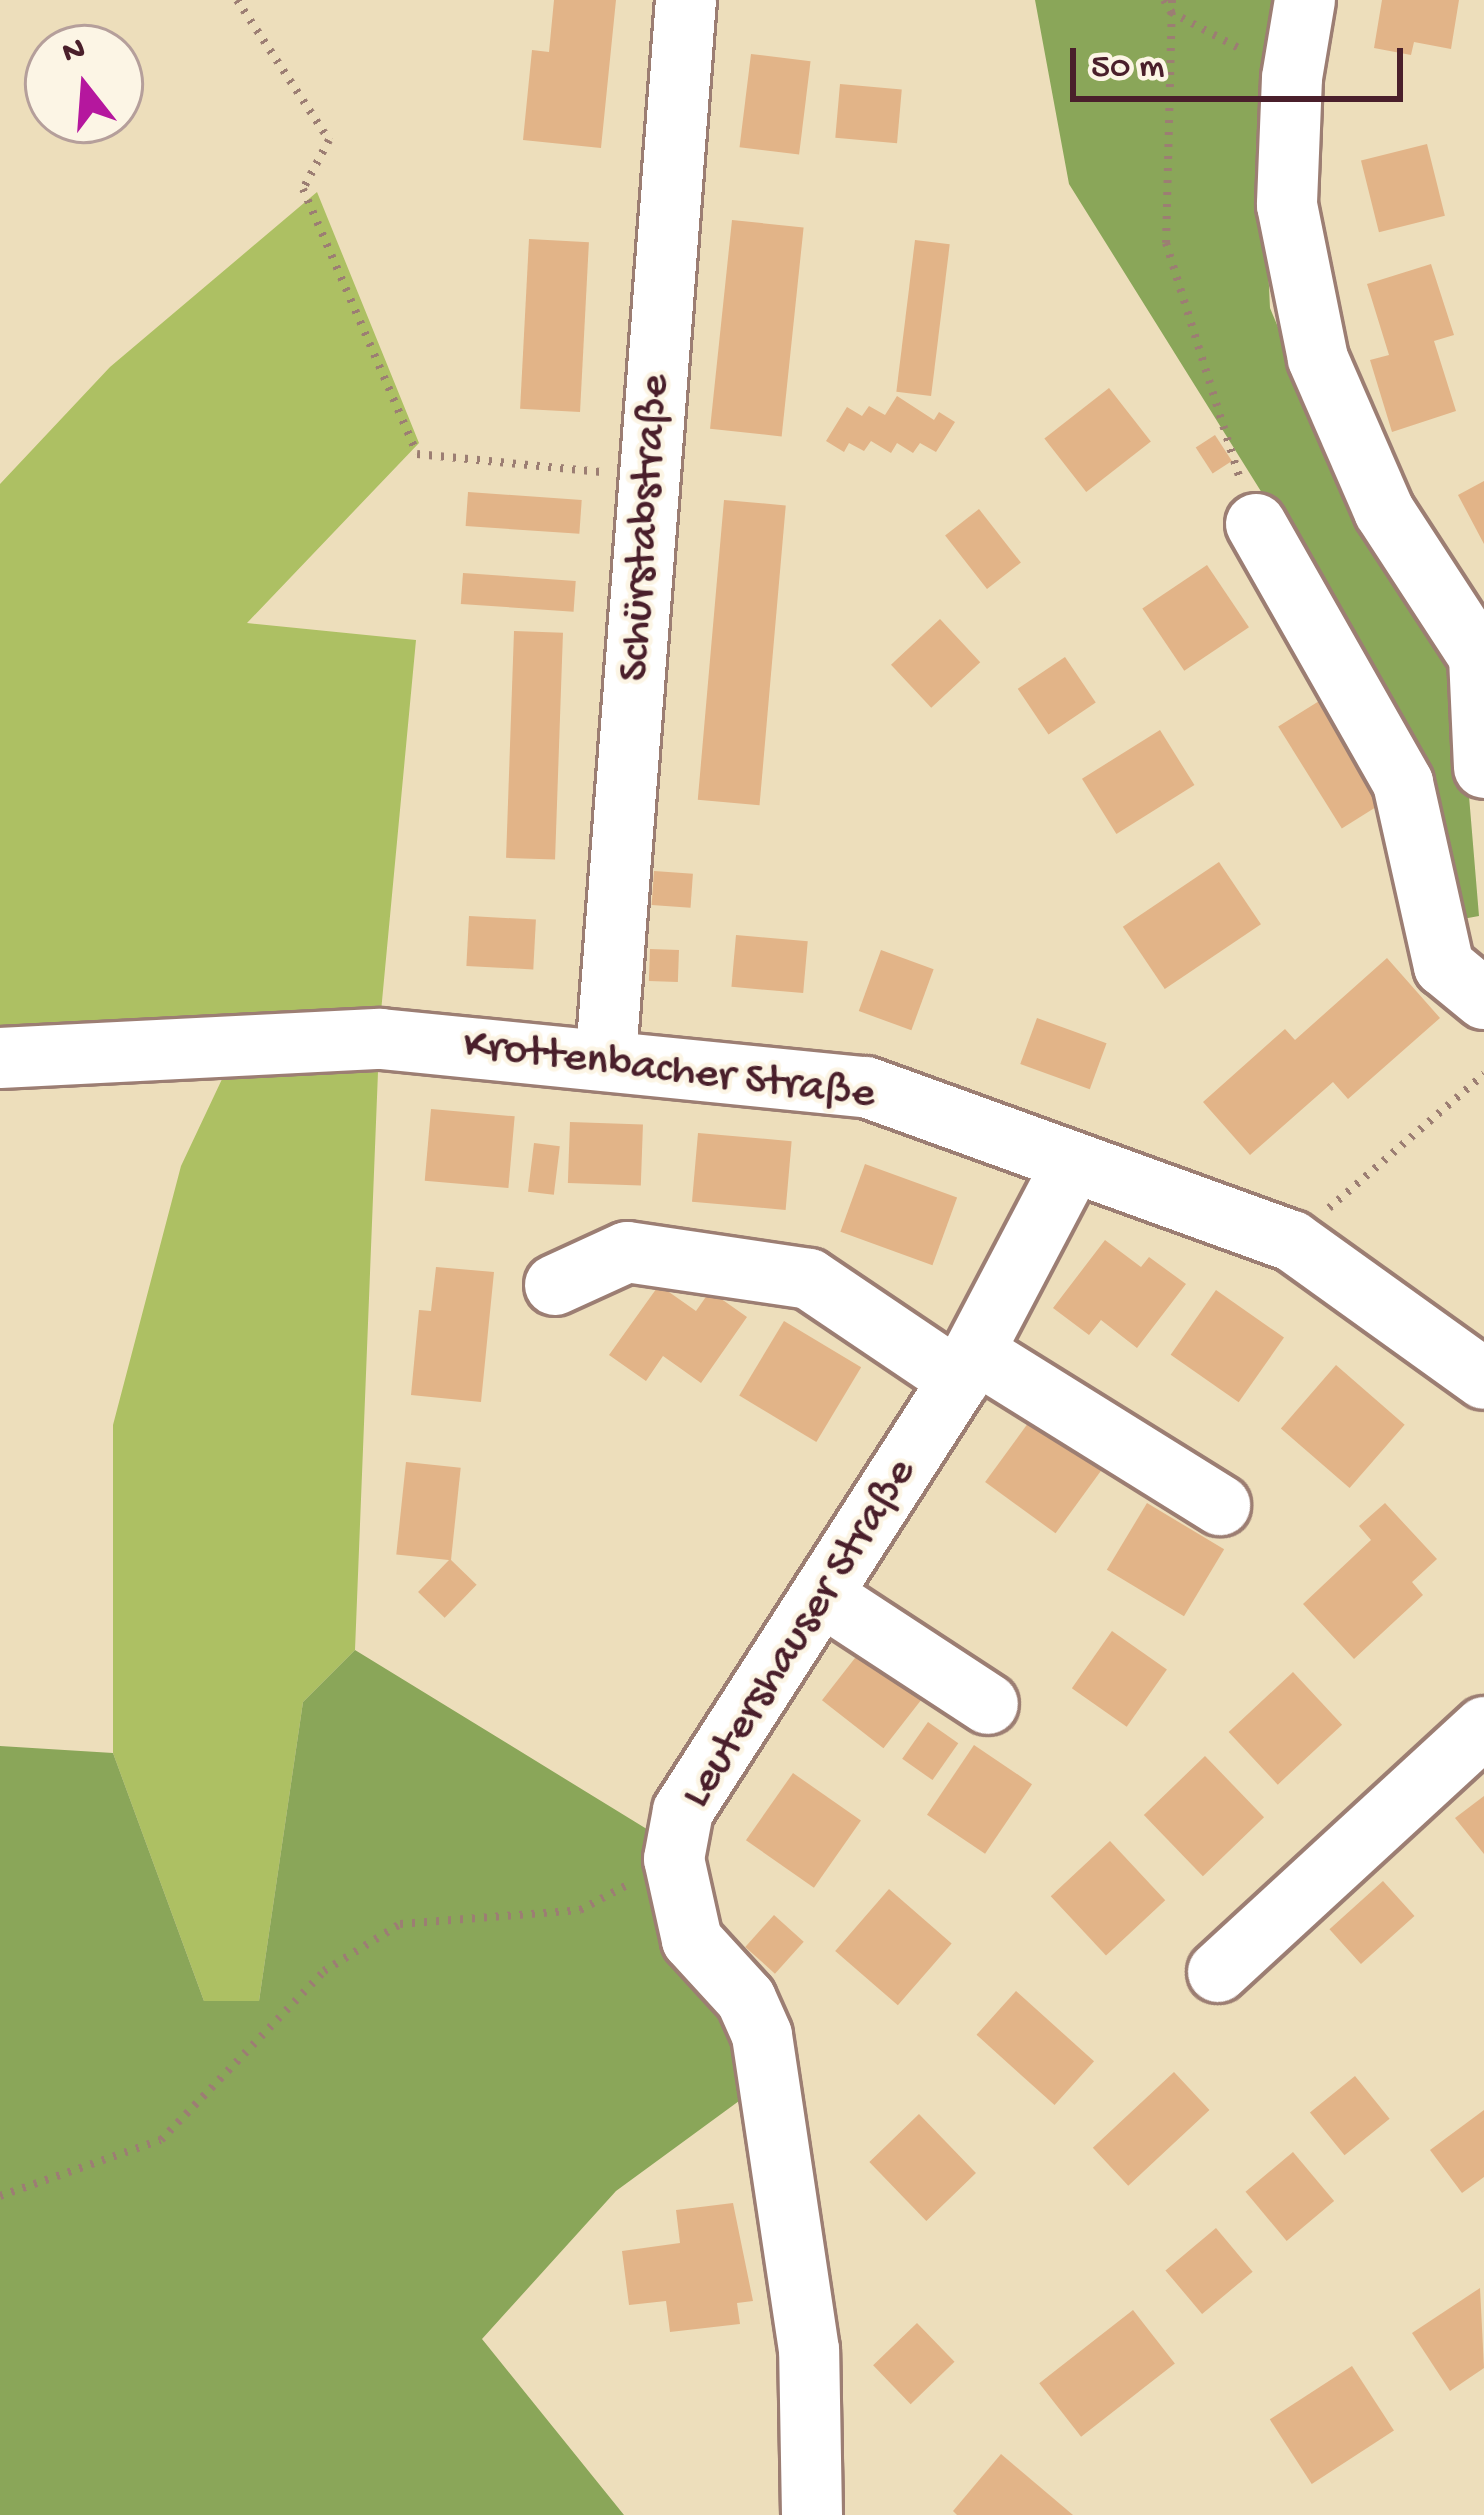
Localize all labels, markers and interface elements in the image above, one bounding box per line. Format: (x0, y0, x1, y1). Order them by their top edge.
north arrow (24, 24, 144, 144)
scale bar (1076, 24, 1409, 98)
text: N (58, 31, 90, 74)
text: 50 m (1091, 47, 1164, 90)
street label: Schürstabstraße (608, 373, 684, 683)
street label: Krottenbacher Straße (460, 1019, 878, 1123)
street label: Leutershauser Straße (671, 1449, 929, 1819)

